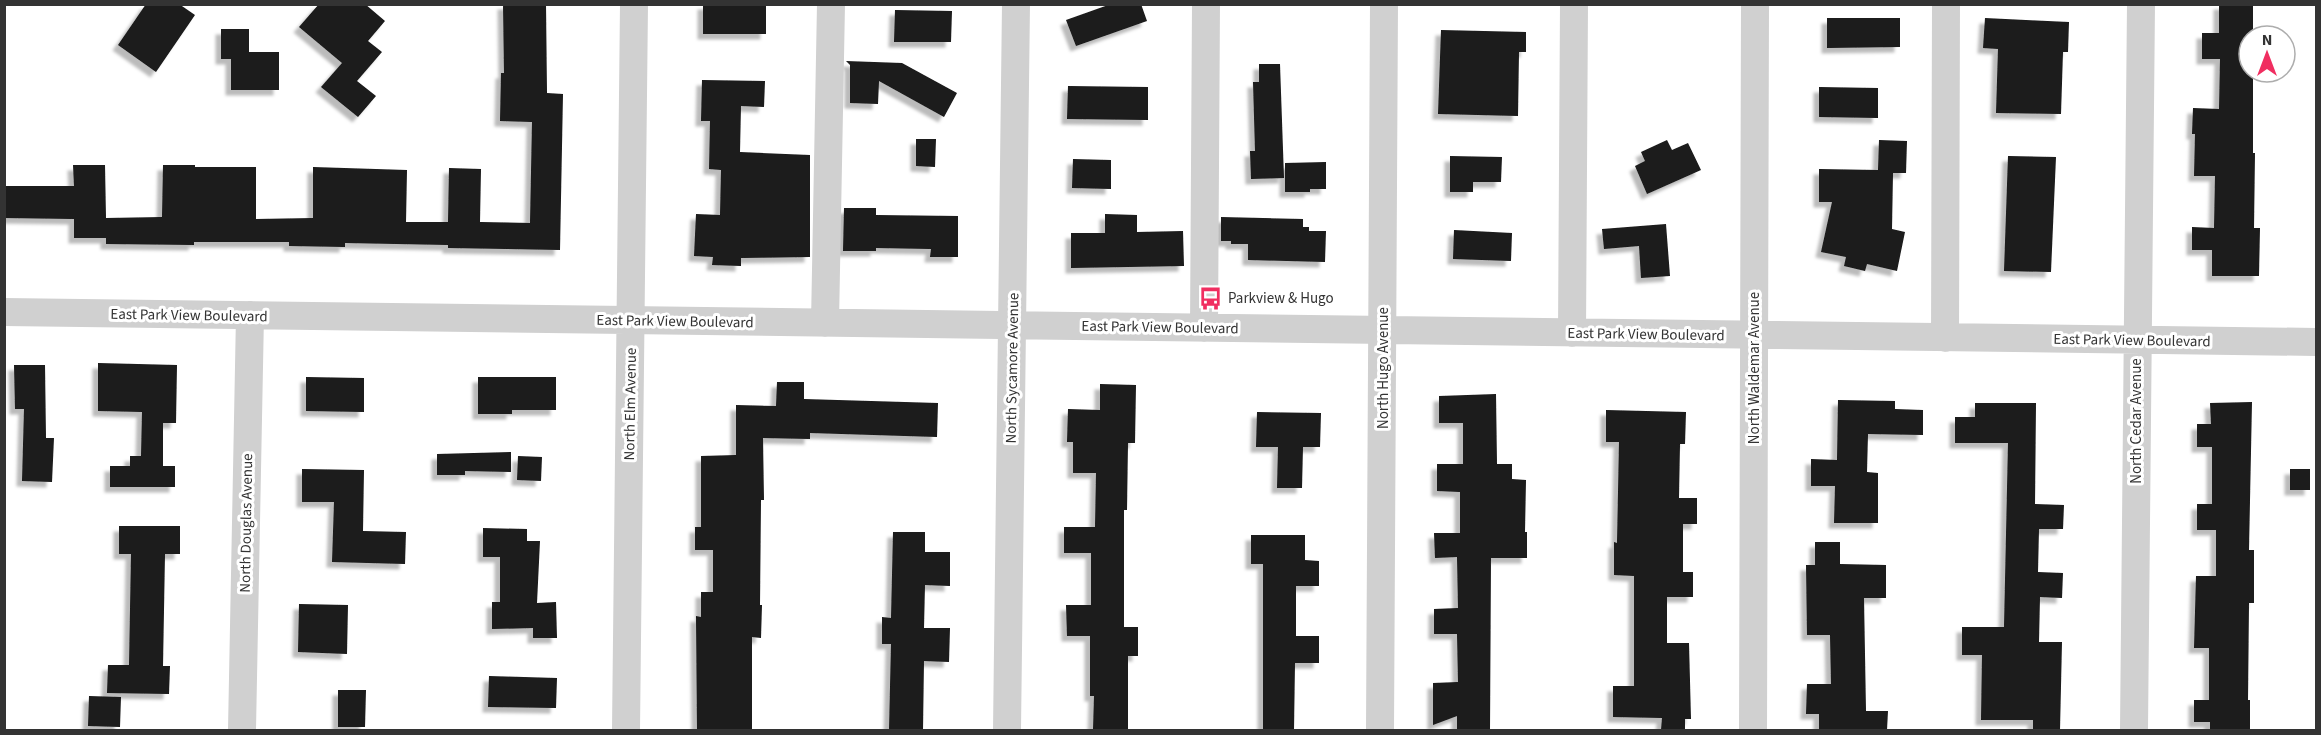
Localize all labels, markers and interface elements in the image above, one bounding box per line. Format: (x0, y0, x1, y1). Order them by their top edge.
north arrow (2237, 24, 2297, 84)
text: N (2262, 29, 2272, 51)
bus stop icon: Parkview & Hugo (1197, 285, 1223, 311)
place label: Parkview & Hugo (1228, 288, 1334, 309)
street label: North Sycamore Avenue (1001, 292, 1024, 444)
street label: North Waldemar Avenue (1744, 292, 1765, 444)
street label: East Park View Boulevard (110, 304, 268, 327)
street label: North Hugo Avenue (1373, 307, 1394, 429)
street label: East Park View Boulevard (596, 310, 754, 333)
street label: East Park View Boulevard (1081, 316, 1239, 339)
street label: East Park View Boulevard (1567, 323, 1725, 346)
street label: East Park View Boulevard (2053, 329, 2211, 352)
street label: North Elm Avenue (619, 347, 642, 461)
street label: North Cedar Avenue (2126, 358, 2147, 484)
street label: North Douglas Avenue (235, 453, 258, 593)

